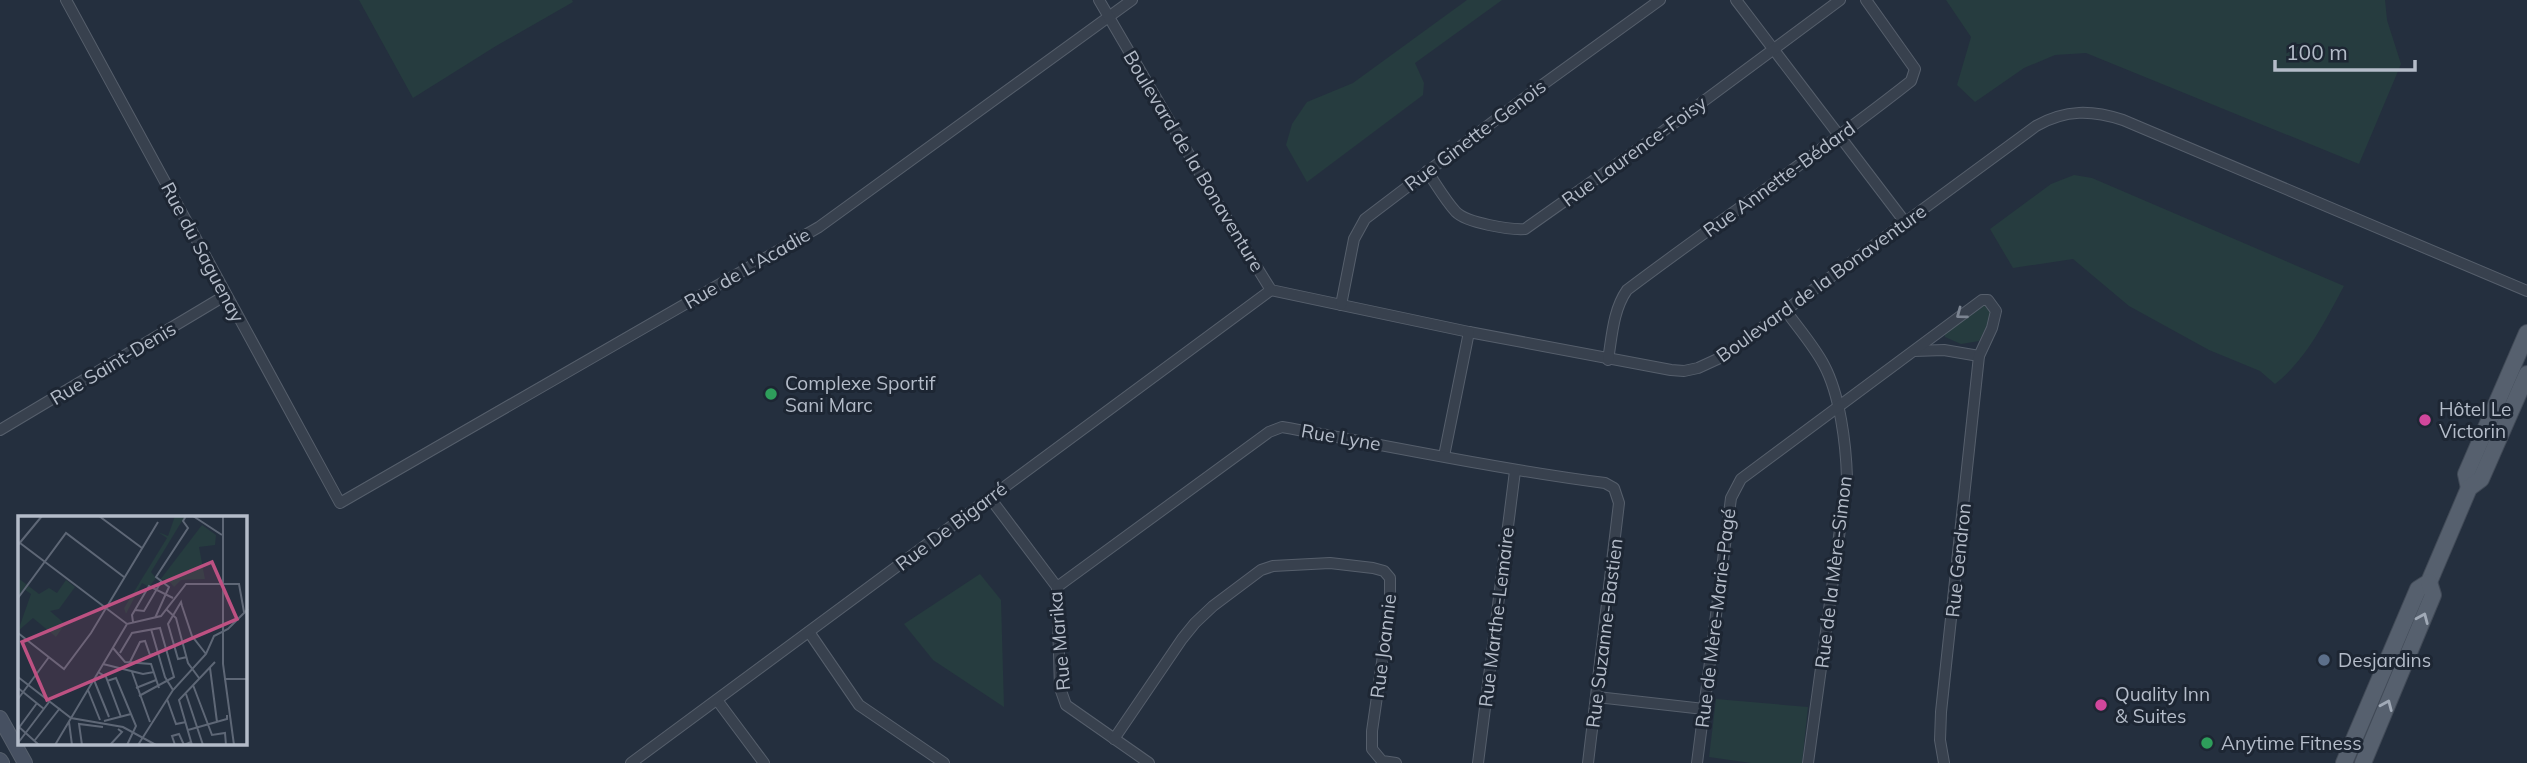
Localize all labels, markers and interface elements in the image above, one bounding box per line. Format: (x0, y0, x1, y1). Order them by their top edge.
scale bar (2275, 28, 2415, 72)
text: 100 m (2286, 39, 2348, 65)
street label: Boulevard de la Bonaventure (1118, 46, 1270, 276)
street label: Rue Ginette-Genois (1399, 74, 1551, 196)
street label: Rue Laurence-Foisy (1557, 90, 1711, 212)
street label: Rue Annette-Bédard (1698, 116, 1860, 242)
street label: Rue du Saguenay (156, 178, 250, 326)
street label: Boulevard de la Bonaventure (1711, 199, 1931, 367)
street label: Rue de L'Acadie (680, 222, 814, 314)
one-way arrow (1957, 305, 1969, 318)
street label: Rue Saint-Denis (46, 316, 180, 410)
place label: Complexe Sportif Sani Marc (785, 371, 936, 417)
marker: Complexe Sportif Sani Marc (763, 386, 779, 402)
place label: Hôtel Le Victorin (2439, 397, 2511, 443)
marker: Hôtel Le Victorin (2417, 412, 2433, 428)
street label: Rue Lyne (1299, 418, 1383, 456)
street label: Rue de la Mère-Simon (1809, 474, 1857, 670)
street label: Rue De Bigarré (891, 476, 1011, 576)
street label: Rue Gendron (1940, 502, 1976, 618)
street label: Rue de Mère-Marie-Pagé (1690, 507, 1740, 729)
inset map (18, 516, 247, 746)
street label: Rue Marthe-Lemaire (1473, 526, 1519, 708)
street label: Rue Suzanne-Bastien (1580, 537, 1628, 729)
street label: Rue Marika (1043, 590, 1075, 692)
street label: Rue Joannie (1365, 592, 1401, 700)
one-way arrow (2415, 613, 2429, 625)
place label: Desjardins (2338, 648, 2431, 672)
marker: Desjardins (2316, 652, 2332, 668)
place label: Quality Inn & Suites (2115, 682, 2210, 728)
marker: Quality Inn & Suites (2093, 697, 2109, 713)
one-way arrow (2379, 700, 2393, 712)
place label: Anytime Fitness (2221, 731, 2362, 755)
marker: Anytime Fitness (2199, 735, 2215, 751)

